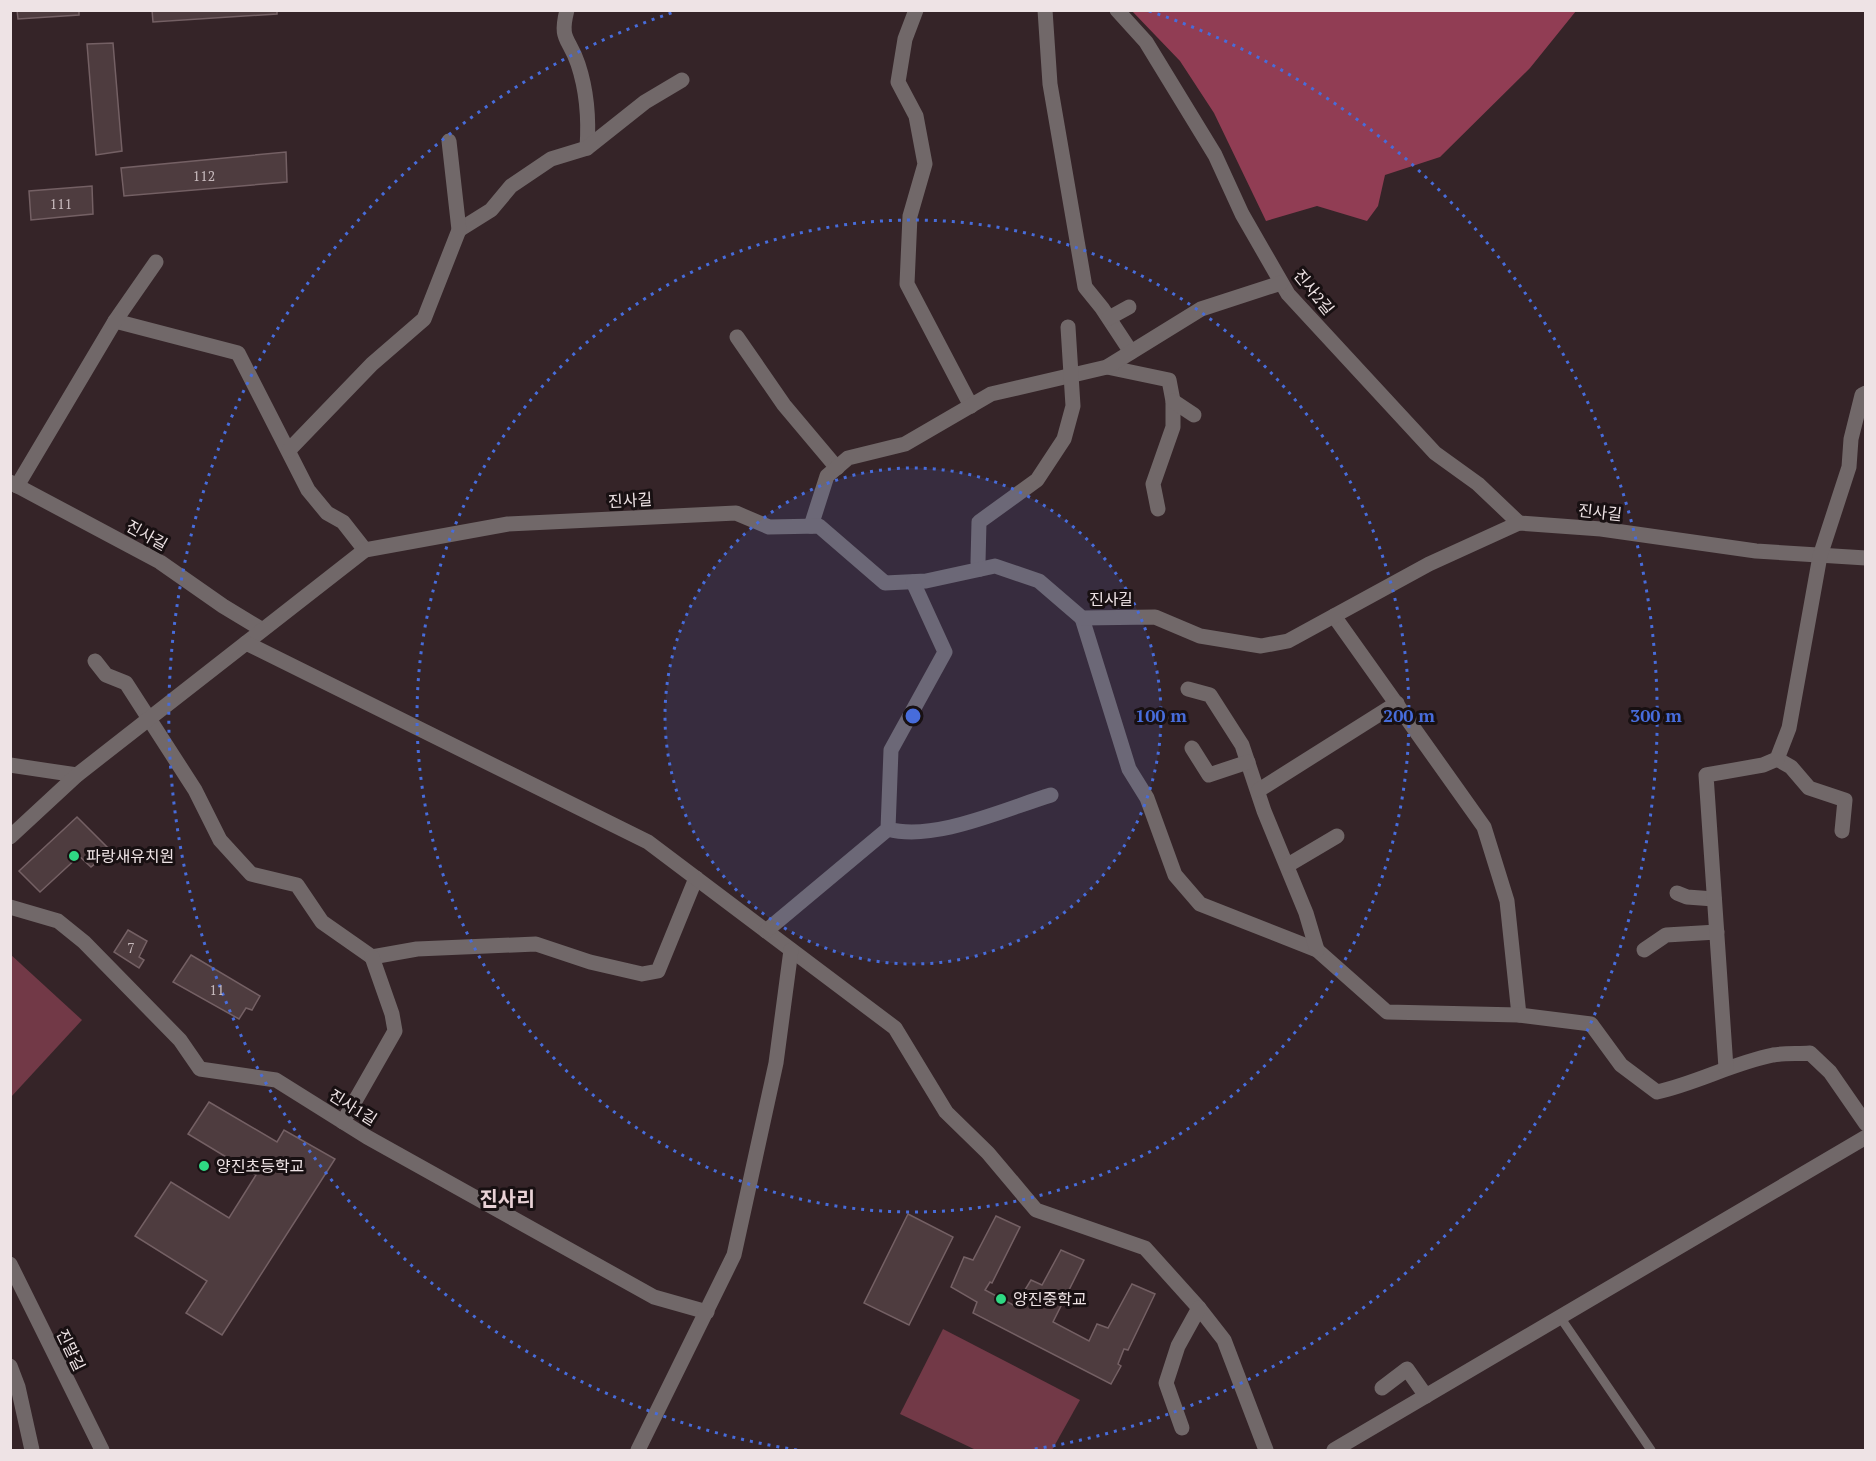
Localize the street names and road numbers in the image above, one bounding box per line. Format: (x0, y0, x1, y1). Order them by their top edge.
street label: 진사2길 (1289, 265, 1339, 319)
street label: 진사길 (607, 488, 653, 512)
street label: 진사길 (1577, 499, 1623, 525)
street label: 진사길 (122, 515, 172, 555)
street label: 진사길 (1089, 588, 1133, 610)
street label: 진사1길 (325, 1084, 381, 1130)
street label: 진말길 (51, 1325, 91, 1375)

